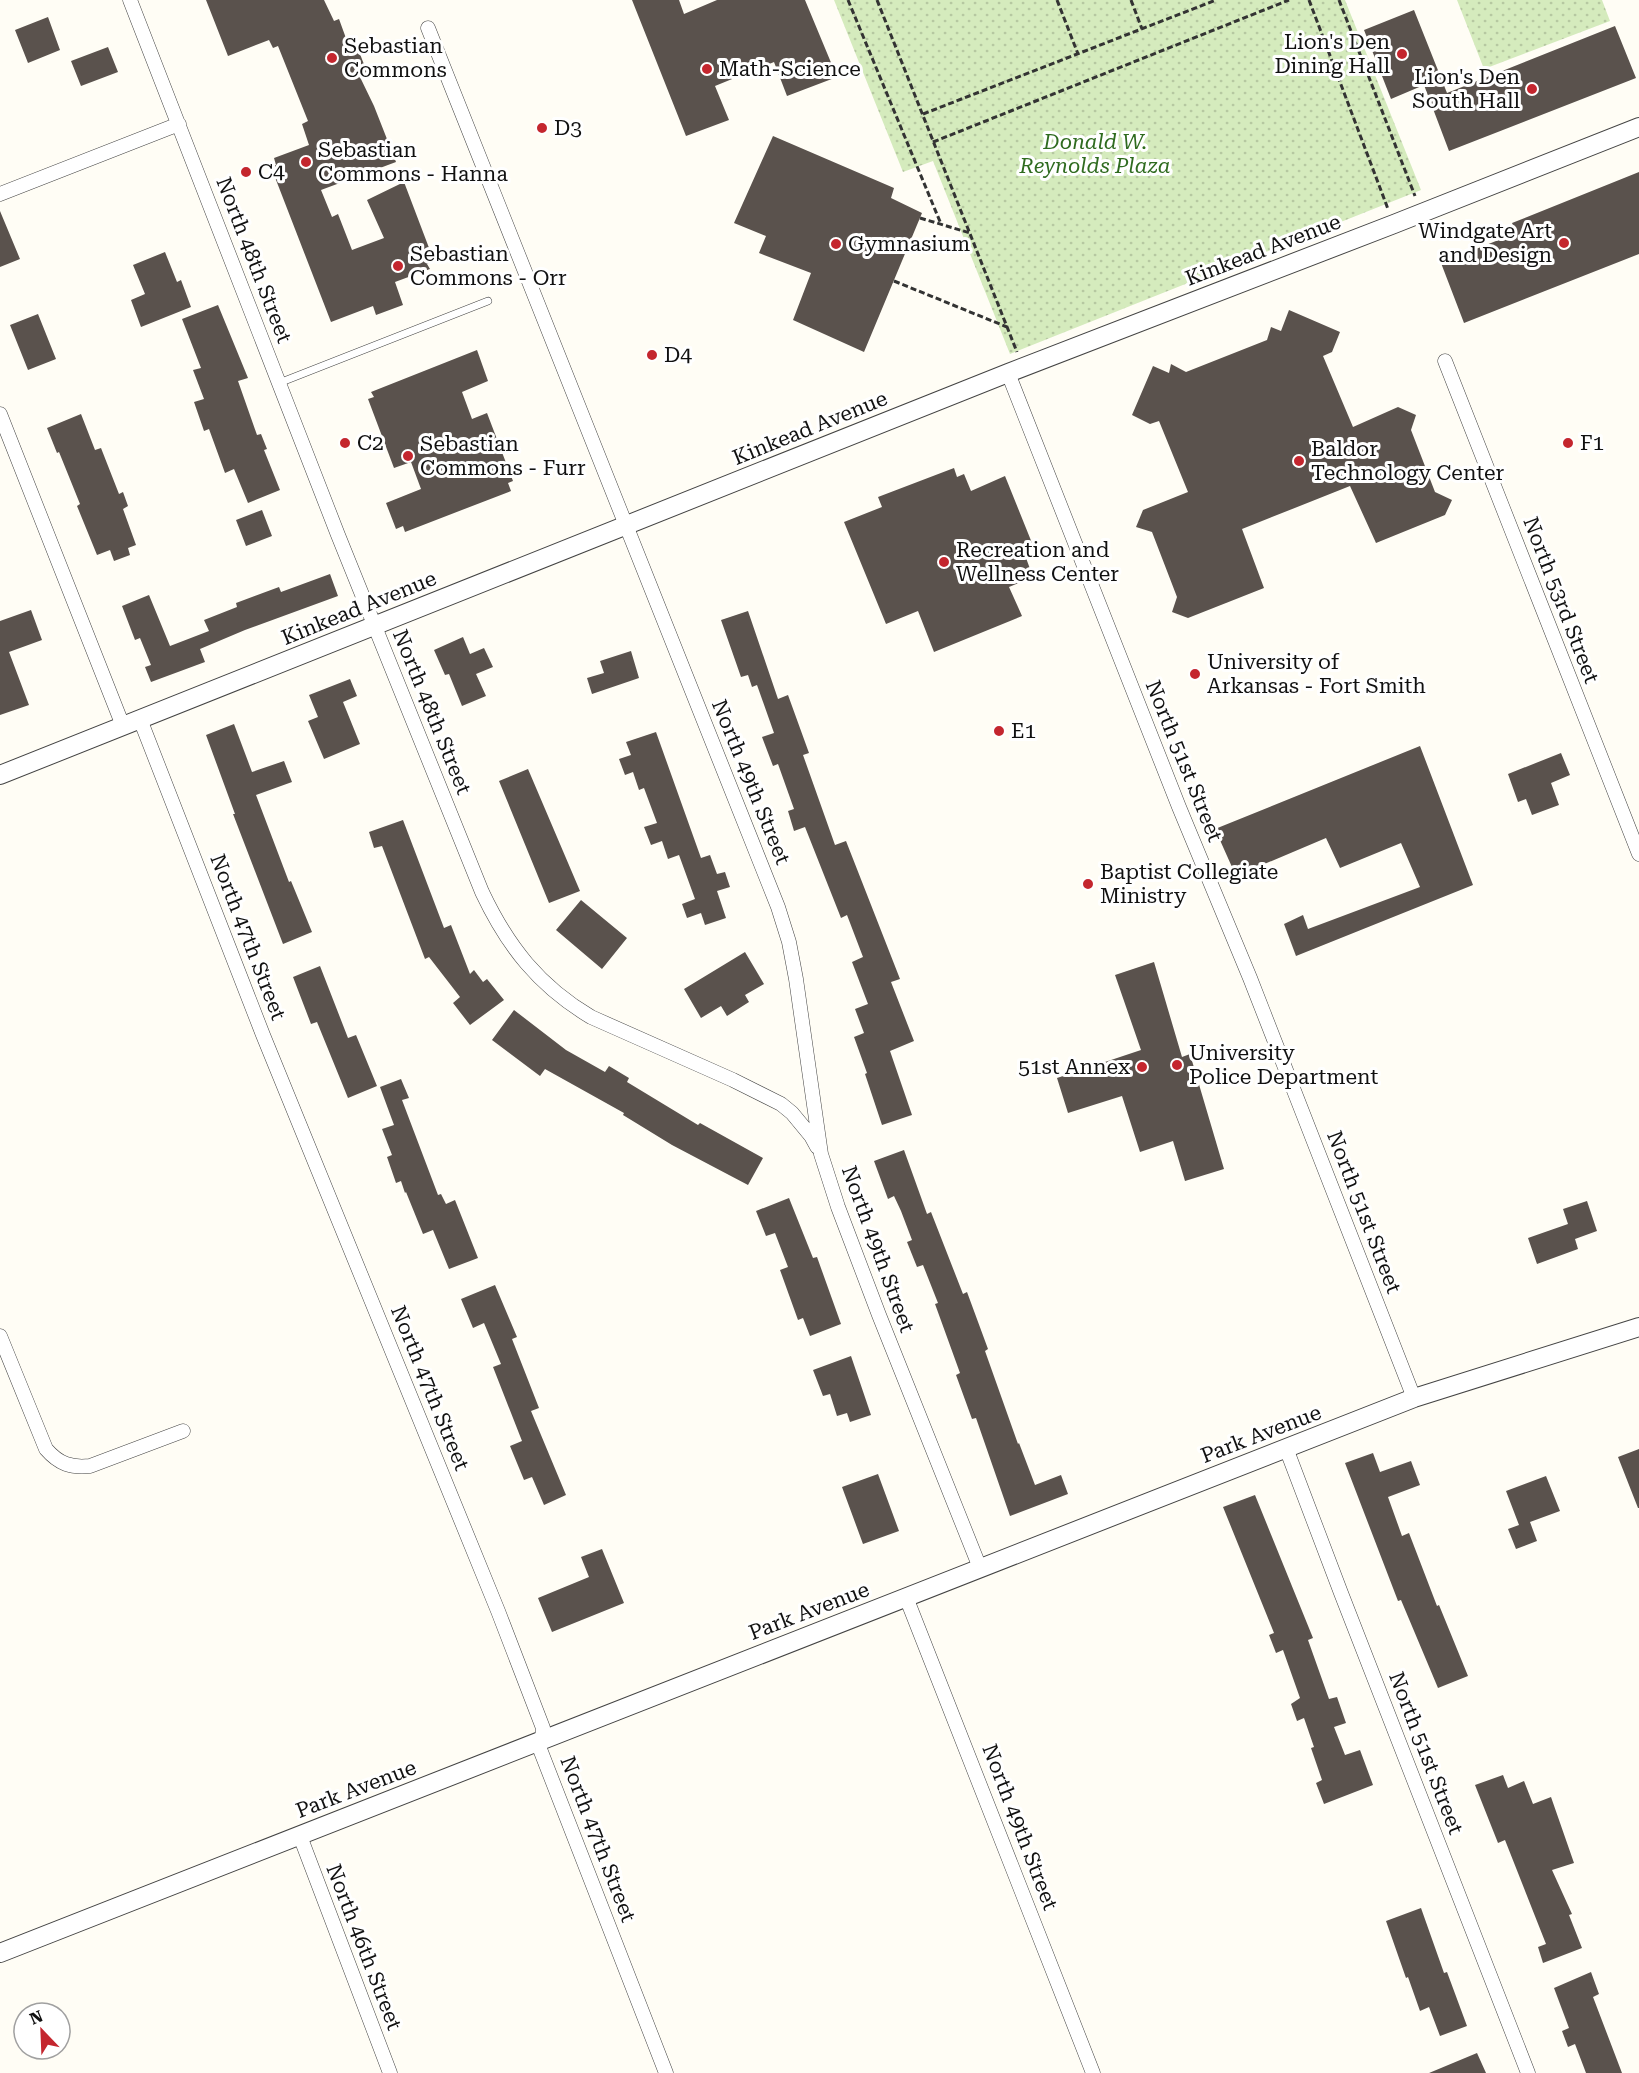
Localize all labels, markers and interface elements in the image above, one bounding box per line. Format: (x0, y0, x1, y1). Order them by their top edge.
place label: Lion's Den Dining Hall (1274, 30, 1391, 78)
place label: Sebastian Commons (344, 34, 447, 82)
marker: Lion's Den Dining Hall (1395, 47, 1409, 61)
marker: Sebastian Commons (325, 51, 339, 65)
place label: Math-Science (719, 57, 861, 81)
marker: Math-Science (700, 62, 714, 76)
place label: Lion's Den South Hall (1412, 65, 1520, 113)
marker: Lion's Den South Hall (1525, 82, 1539, 96)
place label: D3 (554, 116, 582, 140)
marker: D3 (535, 121, 549, 135)
park label: Donald W. Reynolds Plaza (1019, 130, 1170, 178)
place label: Sebastian Commons - Hanna (318, 138, 508, 186)
marker: Sebastian Commons - Hanna (299, 155, 313, 169)
place label: C4 (258, 160, 285, 184)
marker: C4 (239, 165, 253, 179)
street label: North 48th Street (211, 174, 297, 346)
street label: Kinkead Avenue (1182, 209, 1344, 291)
place label: Windgate Art and Design (1418, 219, 1552, 267)
place label: Gymnasium (848, 232, 970, 256)
marker: Windgate Art and Design (1557, 236, 1571, 250)
marker: Gymnasium (829, 237, 843, 251)
place label: Sebastian Commons - Orr (410, 242, 567, 290)
marker: Sebastian Commons - Orr (391, 259, 405, 273)
place label: D4 (664, 343, 692, 367)
marker: D4 (645, 348, 659, 362)
street label: Kinkead Avenue (729, 386, 891, 470)
place label: C2 (357, 431, 384, 455)
place label: F1 (1580, 431, 1604, 455)
place label: Sebastian Commons - Furr (420, 432, 586, 480)
marker: C2 (338, 436, 352, 450)
marker: F1 (1561, 436, 1575, 450)
place label: Baldor Technology Center (1311, 437, 1505, 485)
marker: Sebastian Commons - Furr (401, 449, 415, 463)
marker: Baldor Technology Center (1292, 454, 1306, 468)
street label: North 53rd Street (1518, 514, 1604, 687)
place label: Recreation and Wellness Center (956, 538, 1119, 586)
marker: Recreation and Wellness Center (937, 555, 951, 569)
street label: Kinkead Avenue (278, 566, 440, 650)
street label: North 48th Street (388, 626, 476, 798)
place label: University of Arkansas - Fort Smith (1207, 650, 1426, 698)
marker: University of Arkansas - Fort Smith (1188, 667, 1202, 681)
street label: North 51st Street (1141, 677, 1227, 845)
street label: North 49th Street (707, 696, 795, 868)
place label: E1 (1011, 719, 1036, 743)
marker: E1 (992, 724, 1006, 738)
street label: North 47th Street (205, 851, 291, 1023)
place label: Baptist Collegiate Ministry (1100, 860, 1278, 908)
marker: Baptist Collegiate Ministry (1081, 877, 1095, 891)
place label: University Police Department (1189, 1041, 1378, 1089)
place label: 51st Annex (1018, 1055, 1130, 1079)
marker: University Police Department (1170, 1058, 1184, 1072)
marker: 51st Annex (1135, 1060, 1149, 1074)
street label: North 51st Street (1322, 1127, 1406, 1297)
street label: North 49th Street (837, 1162, 919, 1336)
street label: North 47th Street (386, 1302, 474, 1474)
street label: Park Avenue (1197, 1400, 1325, 1468)
street label: Park Avenue (745, 1577, 873, 1645)
street label: North 51st Street (1384, 1668, 1468, 1838)
street label: North 49th Street (977, 1741, 1063, 1913)
street label: North 47th Street (555, 1753, 641, 1925)
street label: Park Avenue (292, 1755, 420, 1823)
street label: North 46th Street (321, 1861, 407, 2033)
north arrow (12, 2001, 72, 2061)
text: N (27, 2006, 46, 2029)

